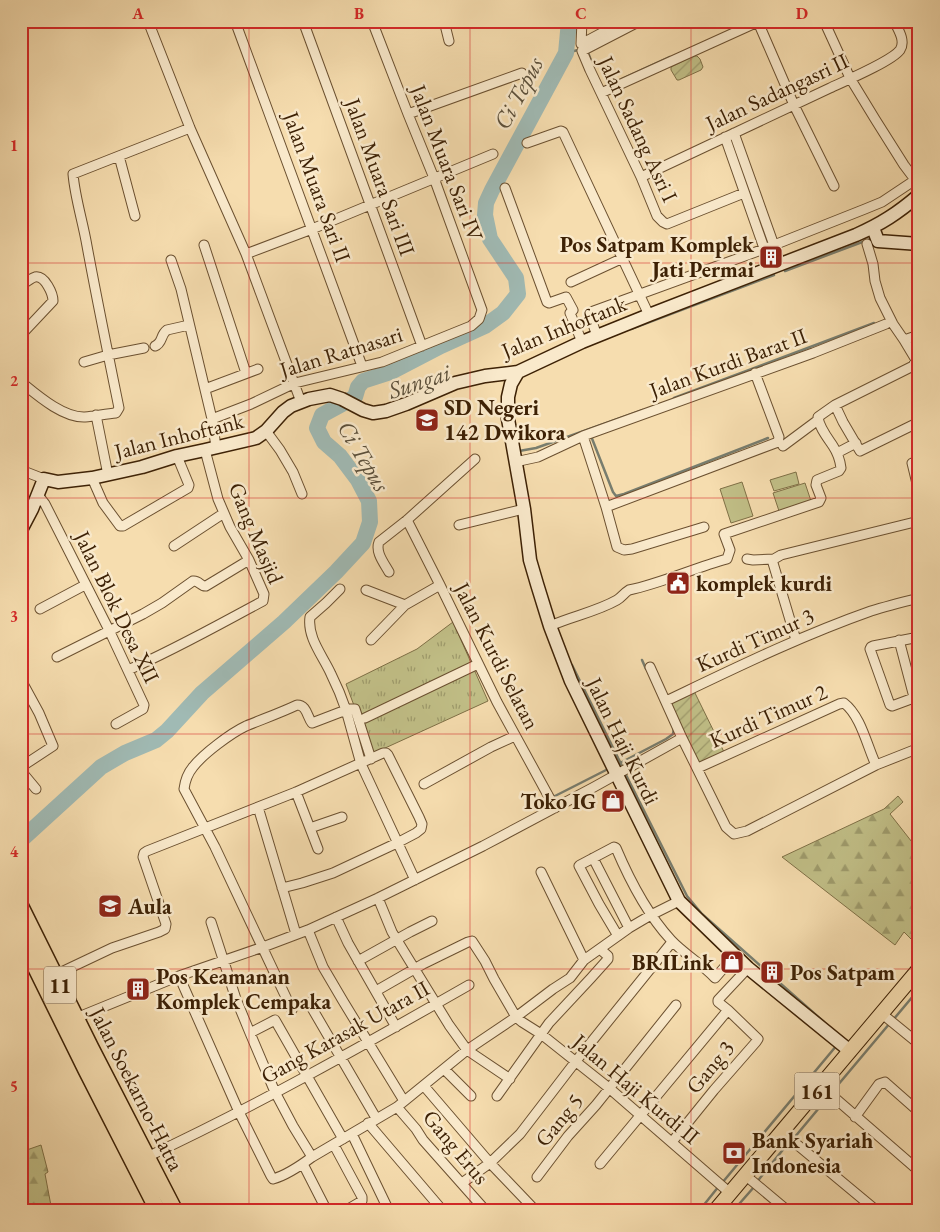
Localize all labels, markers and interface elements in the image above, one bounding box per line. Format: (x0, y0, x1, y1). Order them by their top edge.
text: A (131, 3, 144, 24)
text: B (354, 3, 364, 24)
text: C (575, 3, 587, 24)
text: D (796, 3, 808, 24)
street label: Jalan Sadangasri II (699, 46, 854, 139)
street label: Jalan Sadang Asri I (591, 50, 685, 207)
water label: Ci Tepus (486, 51, 550, 135)
street label: Jalan Muara Sari IV (403, 79, 490, 246)
street label: Jalan Muara Sari III (337, 92, 422, 260)
street label: Jalan Muara Sari II (276, 106, 358, 267)
text: 1 (10, 135, 18, 156)
place label: Pos Satpam Komplek Jati Permai (560, 230, 755, 284)
building icon: Pos Satpam Komplek Jati Permai (758, 244, 784, 270)
street label: Jalan Inhoftank (495, 289, 631, 366)
street label: Jalan Ratnasari (274, 320, 406, 385)
street label: Jalan Kurdi Barat II (644, 321, 811, 406)
water label: Sungai (383, 356, 455, 406)
text: 2 (10, 370, 19, 391)
place label: SD Negeri 142 Dwikora (444, 393, 566, 447)
street label: Jalan Inhoftank (109, 406, 247, 467)
school or university icon: SD Negeri 142 Dwikora (414, 407, 440, 433)
water label: Ci Tepus (331, 415, 398, 498)
street label: Gang Masjid (222, 478, 291, 589)
street label: Jalan Blok Desa XII (67, 524, 167, 688)
place label: komplek kurdi (696, 569, 833, 598)
public building icon: komplek kurdi (665, 570, 691, 596)
street label: Jalan Kurdi Selatan (447, 576, 547, 735)
street label: Kurdi Timur 3 (692, 601, 818, 679)
text: 3 (10, 606, 18, 627)
street label: Jalan Haji Kurdi (579, 671, 666, 809)
street label: Kurdi Timur 2 (705, 677, 832, 755)
place label: Toko IG (520, 787, 596, 816)
shop icon: Toko IG (600, 788, 626, 814)
text: 4 (10, 841, 19, 862)
place label: Aula (127, 892, 172, 921)
school or university icon: Aula (97, 893, 123, 919)
place label: BRILink (632, 948, 715, 977)
shop icon: BRILink (719, 949, 745, 975)
place label: Pos Satpam (790, 958, 895, 987)
building icon: Pos Satpam (759, 959, 785, 985)
place label: Pos Keamanan Komplek Cempaka (156, 962, 331, 1016)
road number: 11 (44, 966, 76, 1004)
street label: Gang Karasak Utara II (256, 973, 435, 1090)
building icon: Pos Keamanan Komplek Cempaka (125, 976, 151, 1002)
street label: Jalan Soekarno-Hatta (82, 1000, 191, 1176)
street label: Jalan Haji Kurdi II (565, 1026, 706, 1151)
street label: Gang 3 (679, 1034, 741, 1100)
road number: 161 (794, 1072, 840, 1110)
text: 5 (10, 1076, 18, 1097)
street label: Gang 5 (528, 1087, 590, 1153)
street label: Gang Erus (416, 1104, 496, 1190)
place label: Bank Syariah Indonesia (752, 1126, 873, 1180)
bank icon: Bank Syariah Indonesia (721, 1140, 747, 1166)

